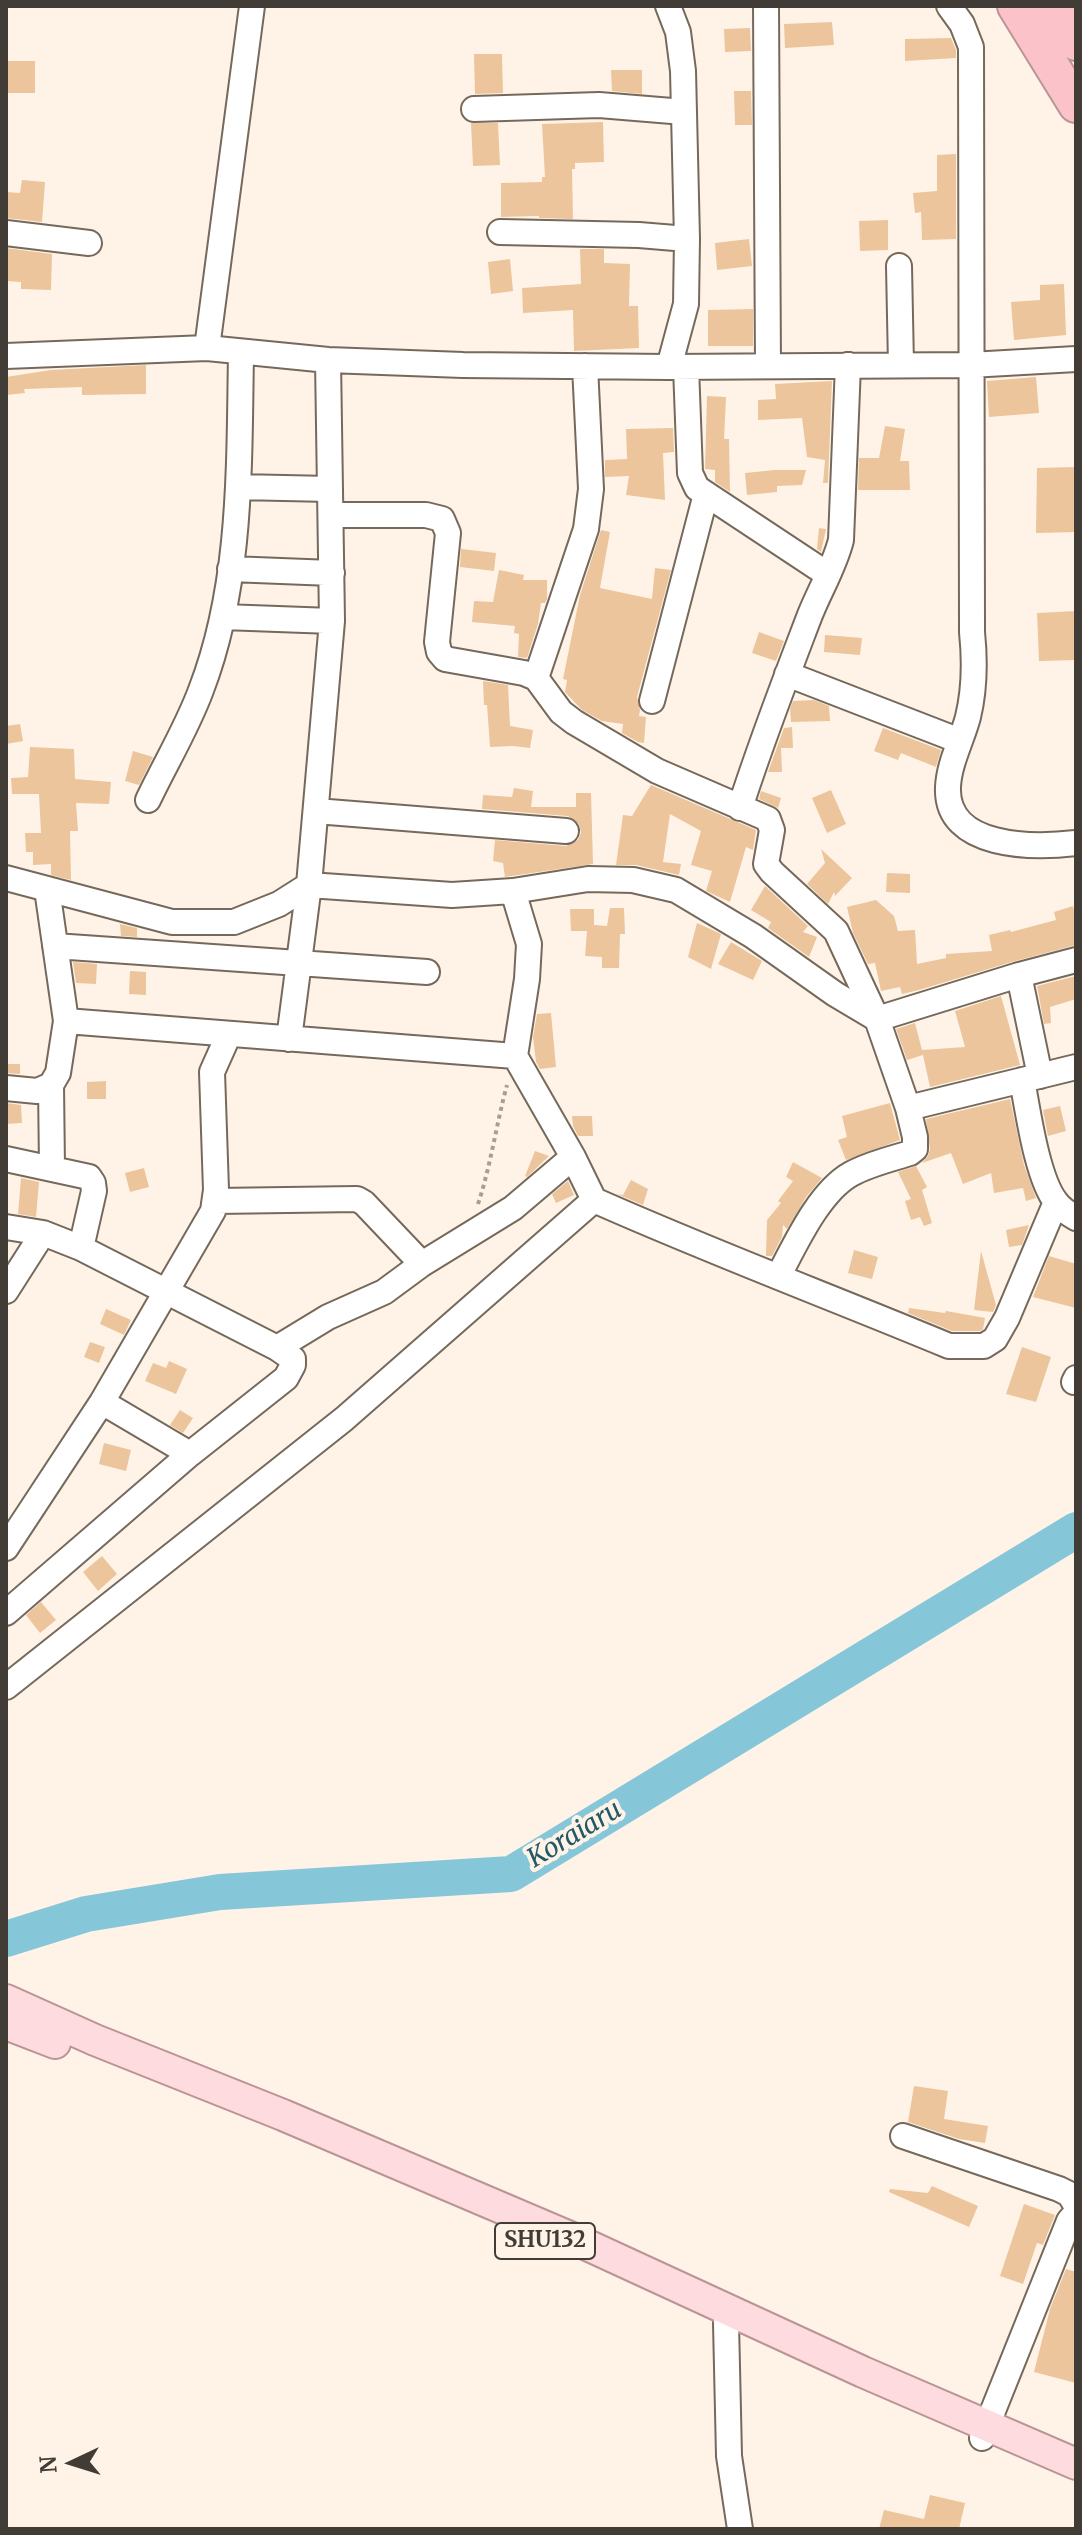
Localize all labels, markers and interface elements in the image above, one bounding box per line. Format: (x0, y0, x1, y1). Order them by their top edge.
water label: Koraiaru (522, 1795, 628, 1875)
road number: SHU132 (495, 2223, 595, 2259)
north arrow (32, 2423, 112, 2503)
text: N (33, 2455, 63, 2474)

